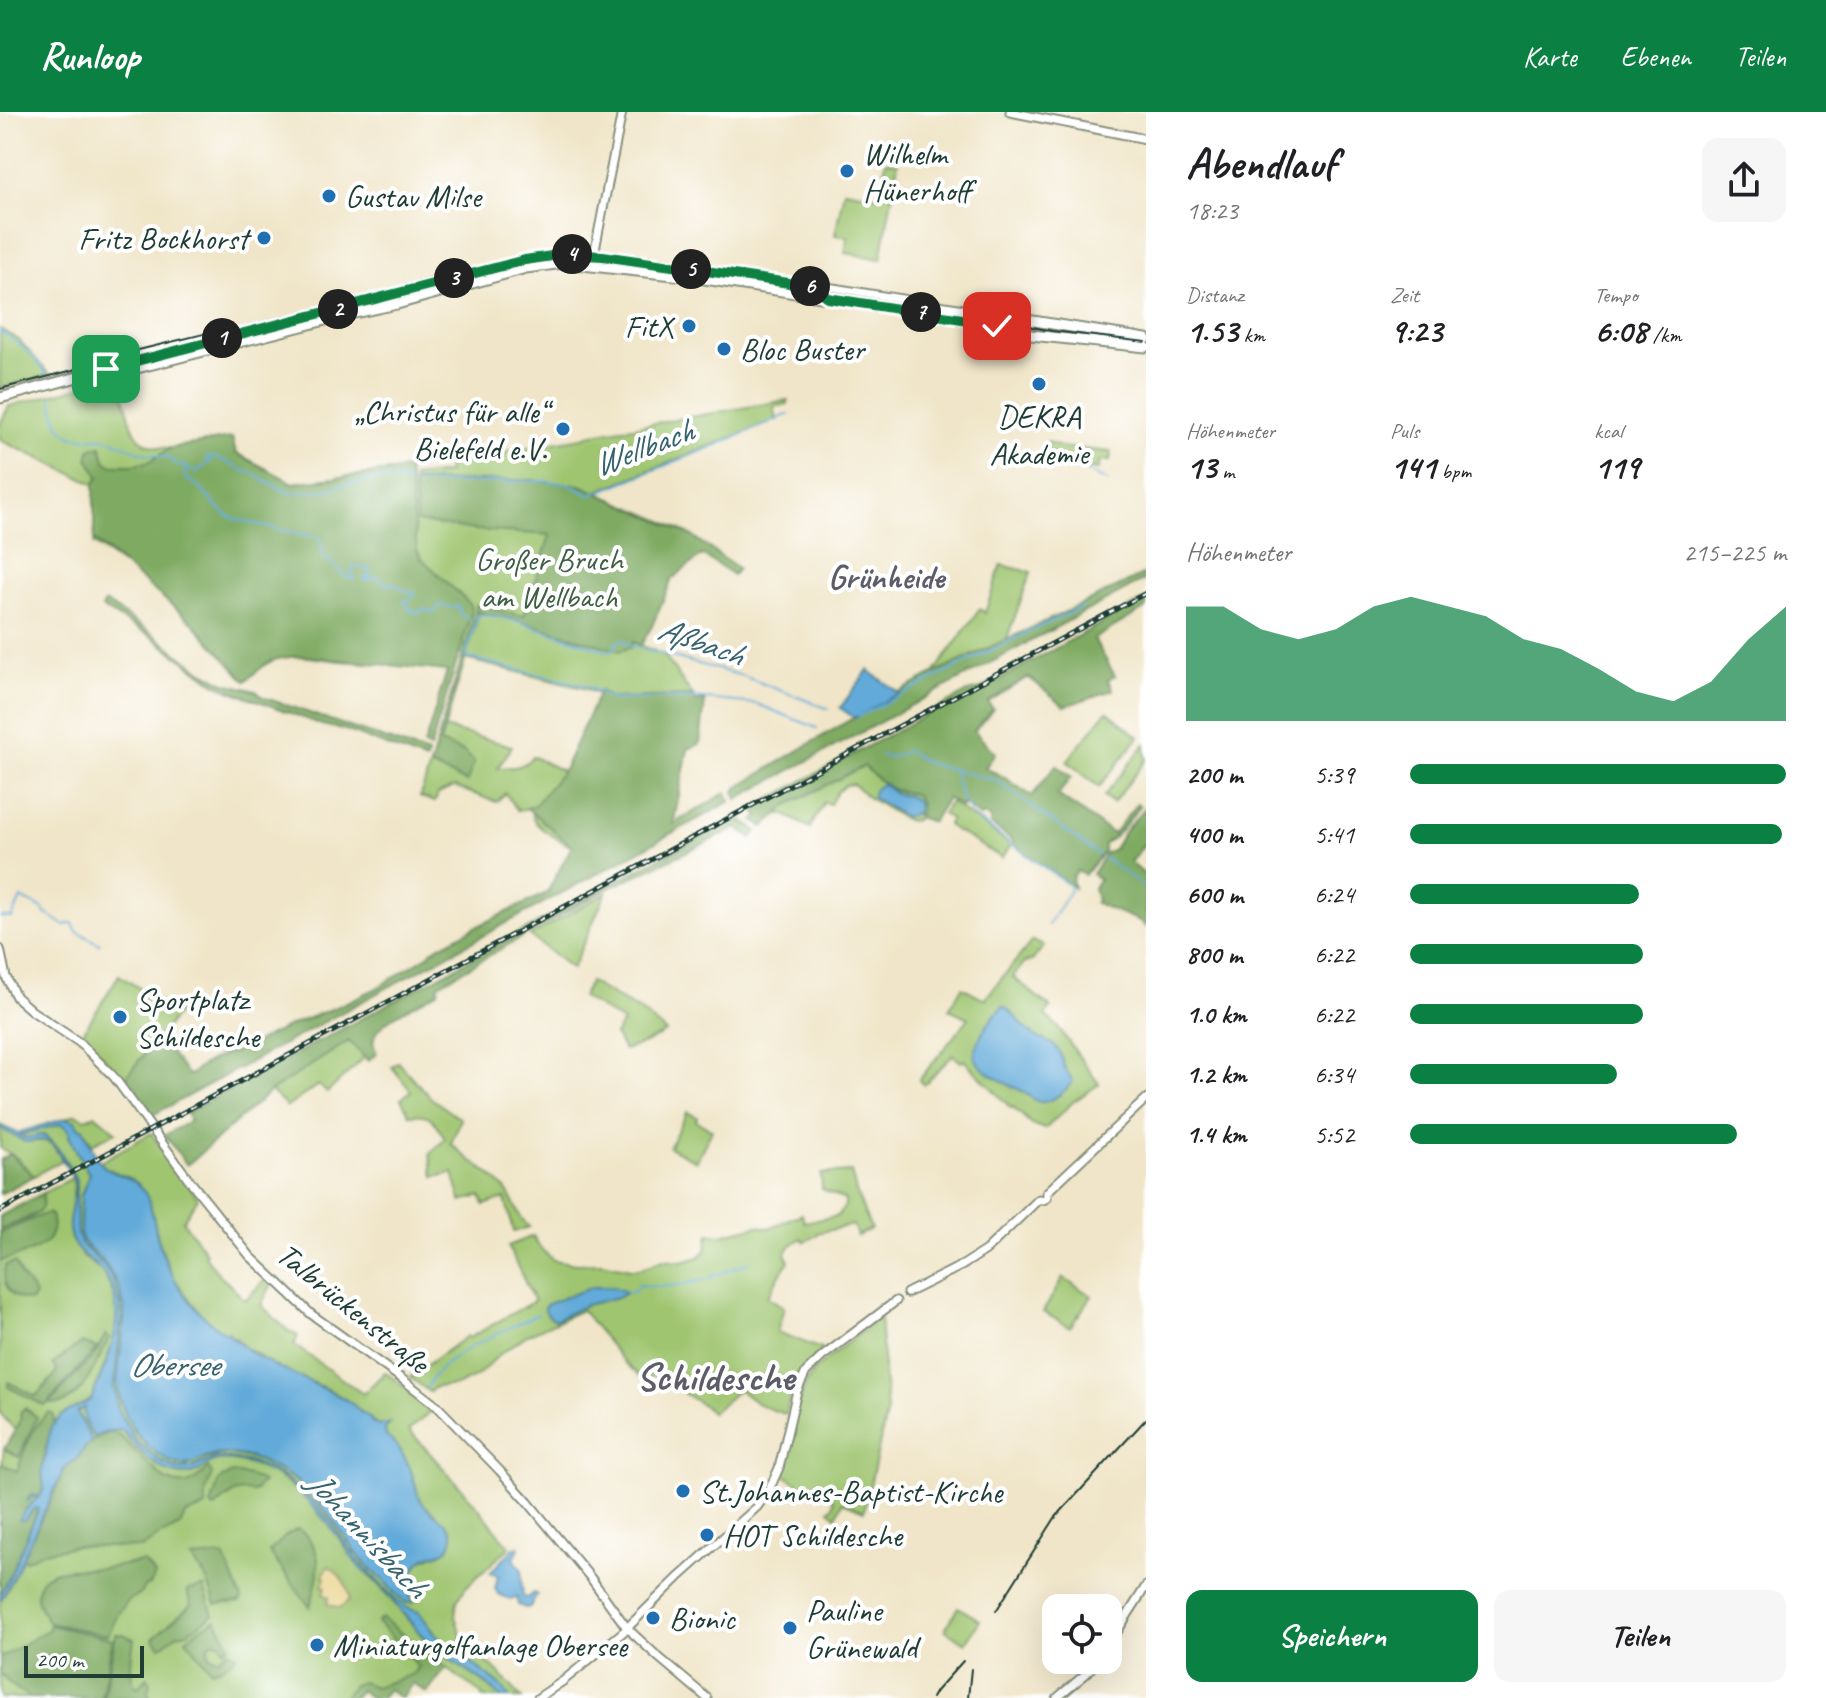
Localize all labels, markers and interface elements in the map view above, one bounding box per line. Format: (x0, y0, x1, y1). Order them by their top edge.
text: Runloop (40, 33, 140, 80)
text: Karte (1523, 39, 1577, 74)
text: Ebenen (1621, 39, 1691, 74)
text: Teilen (1735, 39, 1786, 74)
place label: Wilhelm Hünerhoff (863, 133, 978, 211)
text: Abendlauf (1186, 136, 1336, 191)
button: share (1702, 138, 1786, 222)
marker: Wilhelm Hünerhoff (838, 162, 856, 180)
place label: Gustav Milse (345, 176, 483, 217)
marker: Gustav Milse (320, 187, 338, 205)
text: 18:23 (1186, 194, 1238, 227)
place label: Fritz Bockhorst (78, 218, 252, 259)
marker: Fritz Bockhorst (255, 229, 273, 247)
pin: 4 (552, 234, 592, 274)
text: 4 (567, 240, 577, 268)
pin: 5 (671, 249, 711, 289)
text: 5 (686, 255, 696, 283)
pin: 3 (434, 258, 474, 298)
text: 3 (449, 264, 459, 292)
pin: 6 (790, 266, 830, 306)
text: 6 (805, 272, 815, 300)
text: Distanz (1186, 281, 1244, 309)
text: Zeit (1390, 281, 1419, 309)
text: Tempo (1594, 281, 1638, 309)
pin: 2 (318, 289, 358, 329)
pin: 7 (901, 292, 941, 332)
pin (963, 292, 1031, 360)
text: 2 (333, 295, 343, 323)
text: 7 (916, 298, 926, 326)
icon: check (975, 304, 1019, 348)
place label: FitX (625, 306, 676, 347)
text: 1.53 (1186, 309, 1238, 352)
text: 9:23 (1390, 309, 1442, 352)
text: 6:08 (1594, 309, 1647, 352)
marker: FitX (680, 317, 698, 335)
pin: 1 (202, 318, 242, 358)
text: km (1238, 321, 1265, 349)
text: /km (1647, 321, 1681, 349)
text: 1 (217, 324, 227, 352)
place label: Bloc Buster (740, 329, 867, 370)
pin (72, 335, 140, 403)
marker: Bloc Buster (715, 340, 733, 358)
icon: arrive (84, 347, 128, 391)
marker: DEKRA Akademie (1030, 375, 1048, 393)
place label: „Christus für alle“ Bielefeld e.V. (355, 391, 553, 469)
place label: DEKRA Akademie (989, 396, 1091, 474)
water label: Wellbach (587, 407, 701, 486)
text: Höhenmeter (1186, 417, 1275, 445)
text: Puls (1390, 417, 1419, 445)
text: kcal (1594, 417, 1623, 445)
marker: „Christus für alle“ Bielefeld e.V. (554, 420, 572, 438)
text: 13 (1186, 445, 1217, 488)
text: 141 (1390, 445, 1436, 488)
text: 119 (1594, 445, 1640, 488)
text: m (1217, 457, 1234, 485)
text: bpm (1436, 457, 1471, 485)
text: Höhenmeter (1186, 536, 1291, 569)
text: 215–225 m (1683, 536, 1786, 569)
park label: Großer Bruch am Wellbach (475, 539, 625, 617)
district label: Grünheide (828, 555, 947, 598)
water label: Aßbach (653, 606, 752, 676)
text: 200 m (1186, 758, 1242, 791)
text: 5:39 (1314, 758, 1354, 791)
text: 400 m (1186, 818, 1242, 851)
text: 5:41 (1314, 818, 1354, 851)
text: 600 m (1186, 878, 1243, 911)
text: 6:24 (1314, 878, 1354, 911)
text: 800 m (1186, 938, 1242, 971)
text: 6:22 (1314, 938, 1354, 971)
place label: Sportplatz Schildesche (136, 979, 262, 1057)
text: 1.0 km (1186, 998, 1246, 1031)
text: 6:22 (1314, 998, 1354, 1031)
marker: Sportplatz Schildesche (111, 1008, 129, 1026)
text: 1.2 km (1186, 1058, 1246, 1091)
text: 6:34 (1314, 1058, 1354, 1091)
text: 1.4 km (1186, 1118, 1246, 1151)
text: 5:52 (1314, 1118, 1354, 1151)
street label: Talbrückenstraße (268, 1234, 440, 1384)
water label: Obersee (130, 1343, 223, 1386)
district label: Schildesche (636, 1352, 797, 1402)
water label: Johannisbach (296, 1459, 439, 1608)
place label: St.Johannes-Baptist-Kirche (699, 1471, 1005, 1512)
marker: St.Johannes-Baptist-Kirche (674, 1482, 692, 1500)
place label: HOT Schildesche (723, 1515, 905, 1556)
marker: HOT Schildesche (698, 1526, 716, 1544)
place label: Pauline Grünewald (806, 1590, 922, 1668)
button: Speichern (1186, 1590, 1478, 1682)
button: Teilen (1494, 1590, 1786, 1682)
map controls (1042, 1594, 1122, 1674)
button: locate (1042, 1594, 1122, 1674)
place label: Bionic (669, 1598, 737, 1639)
marker: Bionic (644, 1609, 662, 1627)
marker: Pauline Grünewald (781, 1619, 799, 1637)
place label: Miniaturgolfanlage Obersee (333, 1625, 630, 1666)
marker: Miniaturgolfanlage Obersee (308, 1636, 326, 1654)
scale bar (24, 1642, 144, 1678)
text: 200 m (36, 1646, 83, 1674)

